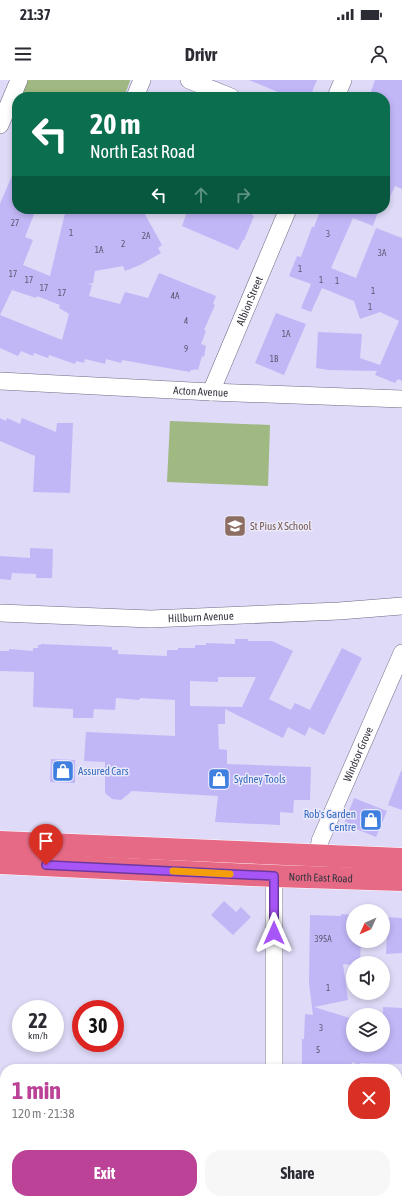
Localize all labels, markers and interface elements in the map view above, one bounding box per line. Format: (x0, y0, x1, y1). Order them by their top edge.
text: 21:37 (20, 6, 51, 23)
icon: menu (12, 43, 34, 65)
icon: person (368, 43, 390, 65)
text: Drivr (185, 44, 217, 65)
icon: left (24, 108, 76, 160)
text: 20 m (90, 108, 140, 140)
text: North East Road (90, 141, 195, 162)
icon: left (148, 184, 170, 206)
icon: ahead (190, 184, 212, 206)
icon: right (232, 184, 254, 206)
house number: 27 (11, 218, 19, 228)
house number: 1 (69, 228, 73, 238)
house number: 3 (326, 229, 330, 239)
house number: 2A (142, 231, 151, 241)
house number: 2 (121, 239, 125, 249)
house number: 1A (95, 245, 104, 255)
house number: 3A (378, 248, 387, 258)
house number: 1 (298, 264, 302, 274)
house number: 17 (9, 269, 17, 279)
street label: Albion Street (234, 274, 265, 327)
house number: 17 (25, 275, 33, 285)
house number: 1 (319, 275, 323, 285)
house number: 1 (335, 276, 339, 286)
house number: 17 (40, 283, 48, 293)
house number: 1 (371, 286, 375, 296)
house number: 17 (58, 288, 66, 298)
house number: 4A (171, 291, 180, 301)
house number: 1 (368, 302, 372, 312)
house number: 4 (184, 316, 188, 326)
house number: 1A (282, 329, 291, 339)
house number: 9 (184, 344, 188, 354)
house number: 1B (270, 354, 279, 364)
street label: Acton Avenue (173, 384, 228, 399)
school or university icon: St Pius X School (222, 513, 248, 539)
place label: St Pius X School (250, 520, 312, 532)
street label: Hillburn Avenue (168, 609, 234, 624)
street label: Windsor Grove (341, 725, 375, 783)
shop icon: Assured Cars (50, 758, 76, 784)
place label: Assured Cars (78, 765, 129, 777)
shop icon: Sydney Tools (206, 766, 232, 792)
place label: Sydney Tools (234, 773, 286, 785)
shop icon: Rob's Garden Centre (358, 807, 384, 833)
place label: Rob's Garden Centre (304, 808, 356, 833)
pin (29, 824, 63, 865)
icon: arrive (35, 830, 57, 852)
street label: North East Road (288, 870, 353, 884)
north arrow (346, 904, 390, 948)
map controls (346, 904, 390, 1052)
position arrow (253, 912, 295, 954)
house number: 395A (314, 934, 332, 944)
button: sound (346, 956, 390, 1000)
house number: 1 (326, 983, 330, 993)
speed limit sign: 30 (72, 1000, 124, 1052)
button: layers (346, 1008, 390, 1052)
text: 22 (29, 1009, 47, 1032)
house number: 3 (319, 1023, 323, 1033)
text: km/h (28, 1030, 48, 1041)
house number: 5 (316, 1045, 320, 1055)
text: 1 min (12, 1077, 61, 1104)
button: close (348, 1077, 390, 1119)
text: 120 m · 21:38 (12, 1106, 75, 1121)
button: Exit (12, 1150, 197, 1196)
button: Share (205, 1150, 390, 1196)

